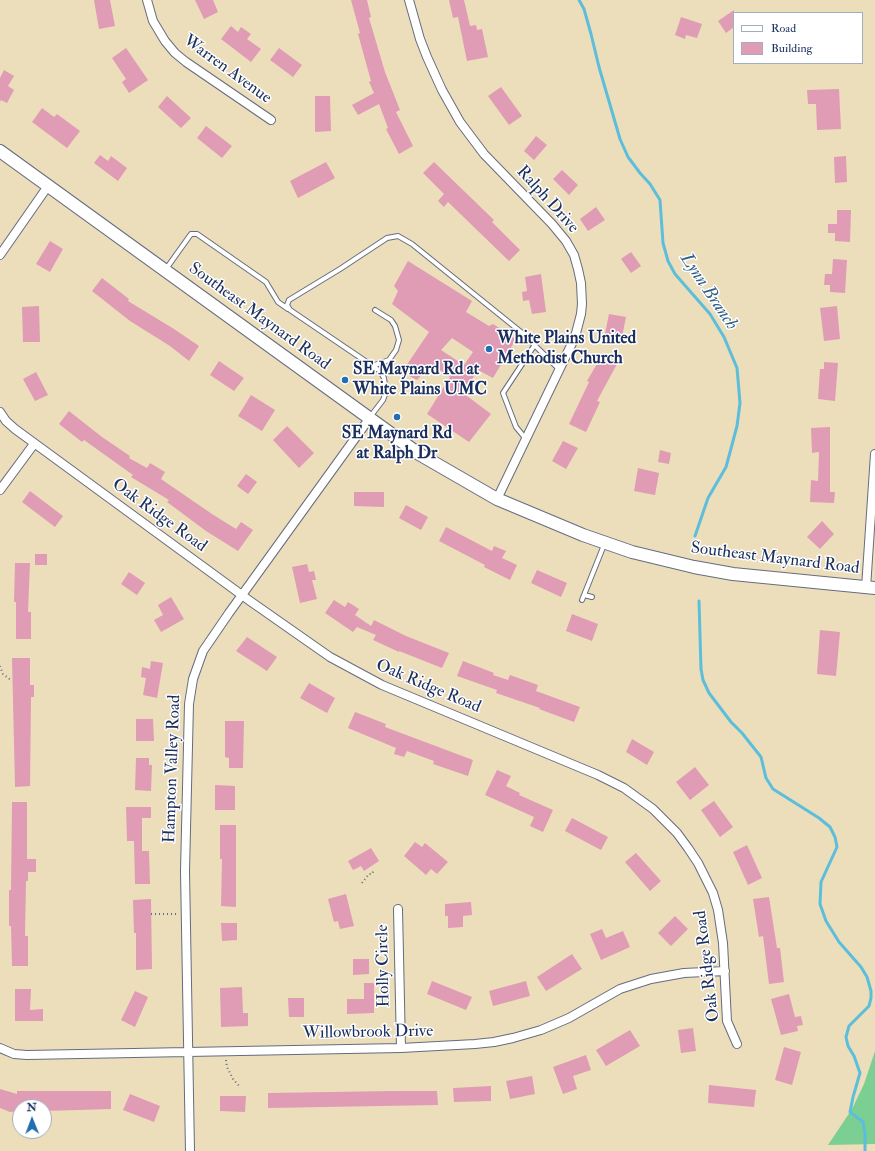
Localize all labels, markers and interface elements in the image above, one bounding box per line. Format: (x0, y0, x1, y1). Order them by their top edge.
legend (733, 12, 863, 64)
text: Road (771, 21, 796, 36)
street label: Warren Avenue (179, 31, 275, 109)
text: Building (771, 41, 812, 56)
street label: Ralph Drive (512, 162, 582, 238)
water label: Lynn Branch (674, 249, 742, 335)
street label: Southeast Maynard Road (184, 259, 334, 375)
place label: White Plains United Methodist Church (497, 329, 636, 369)
marker: White Plains United Methodist Church (484, 344, 494, 354)
place label: SE Maynard Rd at White Plains UMC (353, 360, 487, 400)
marker: SE Maynard Rd at White Plains UMC (340, 375, 350, 385)
marker: SE Maynard Rd at Ralph Dr (392, 412, 402, 422)
place label: SE Maynard Rd at Ralph Dr (342, 424, 452, 464)
street label: Oak Ridge Road (108, 475, 210, 557)
street label: Southeast Maynard Road (689, 539, 861, 579)
street label: Oak Ridge Road (372, 656, 484, 718)
street label: Hampton Valley Road (160, 694, 186, 844)
street label: Oak Ridge Road (691, 909, 725, 1023)
street label: Holly Circle (373, 924, 395, 1008)
street label: Willowbrook Drive (303, 1022, 433, 1044)
north arrow (12, 1099, 52, 1139)
text: N (27, 1101, 37, 1114)

